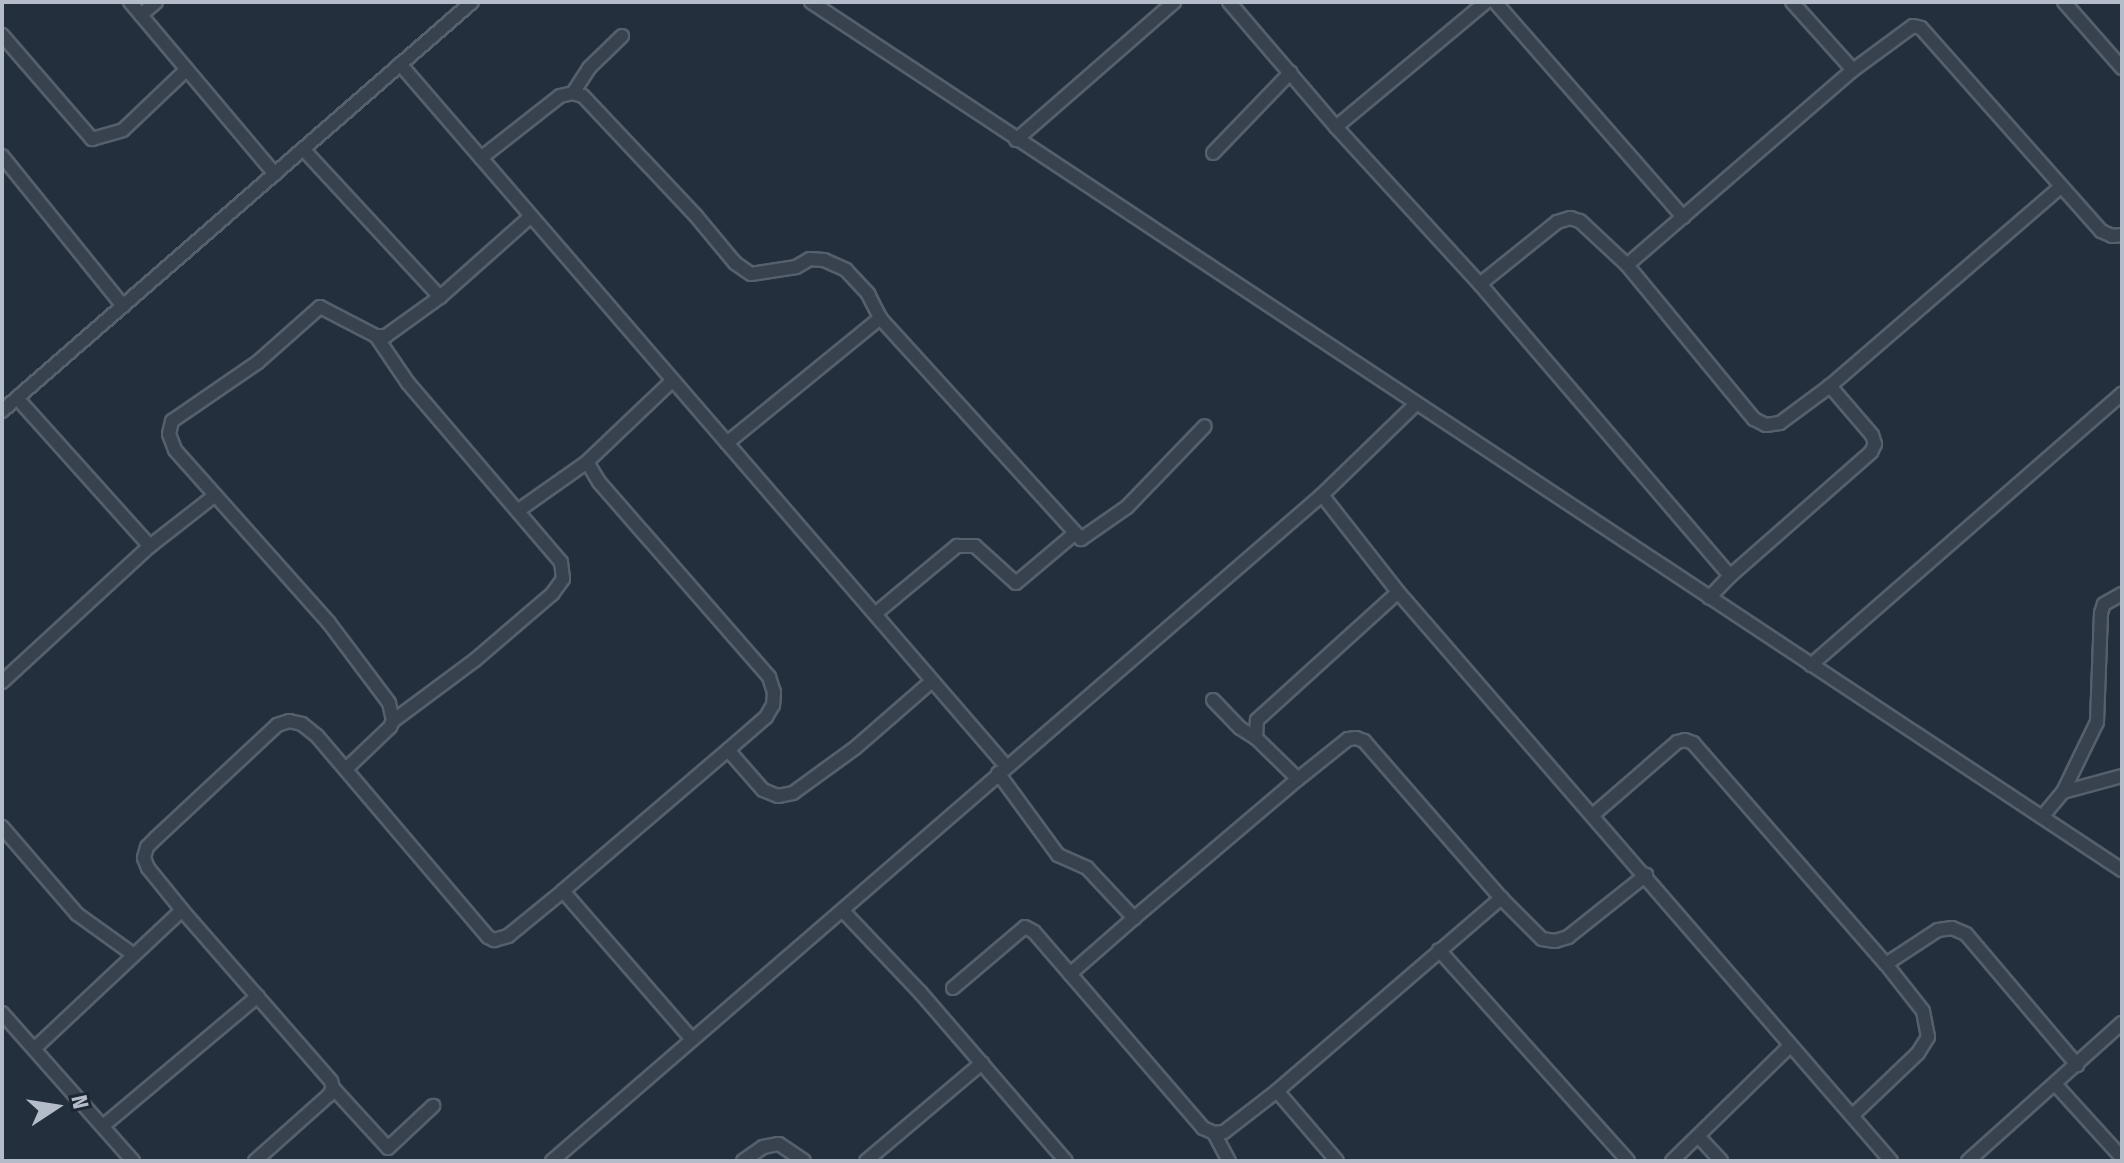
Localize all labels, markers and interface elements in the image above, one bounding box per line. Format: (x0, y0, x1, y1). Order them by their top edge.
north arrow (16, 1067, 96, 1147)
text: N (65, 1093, 95, 1111)

